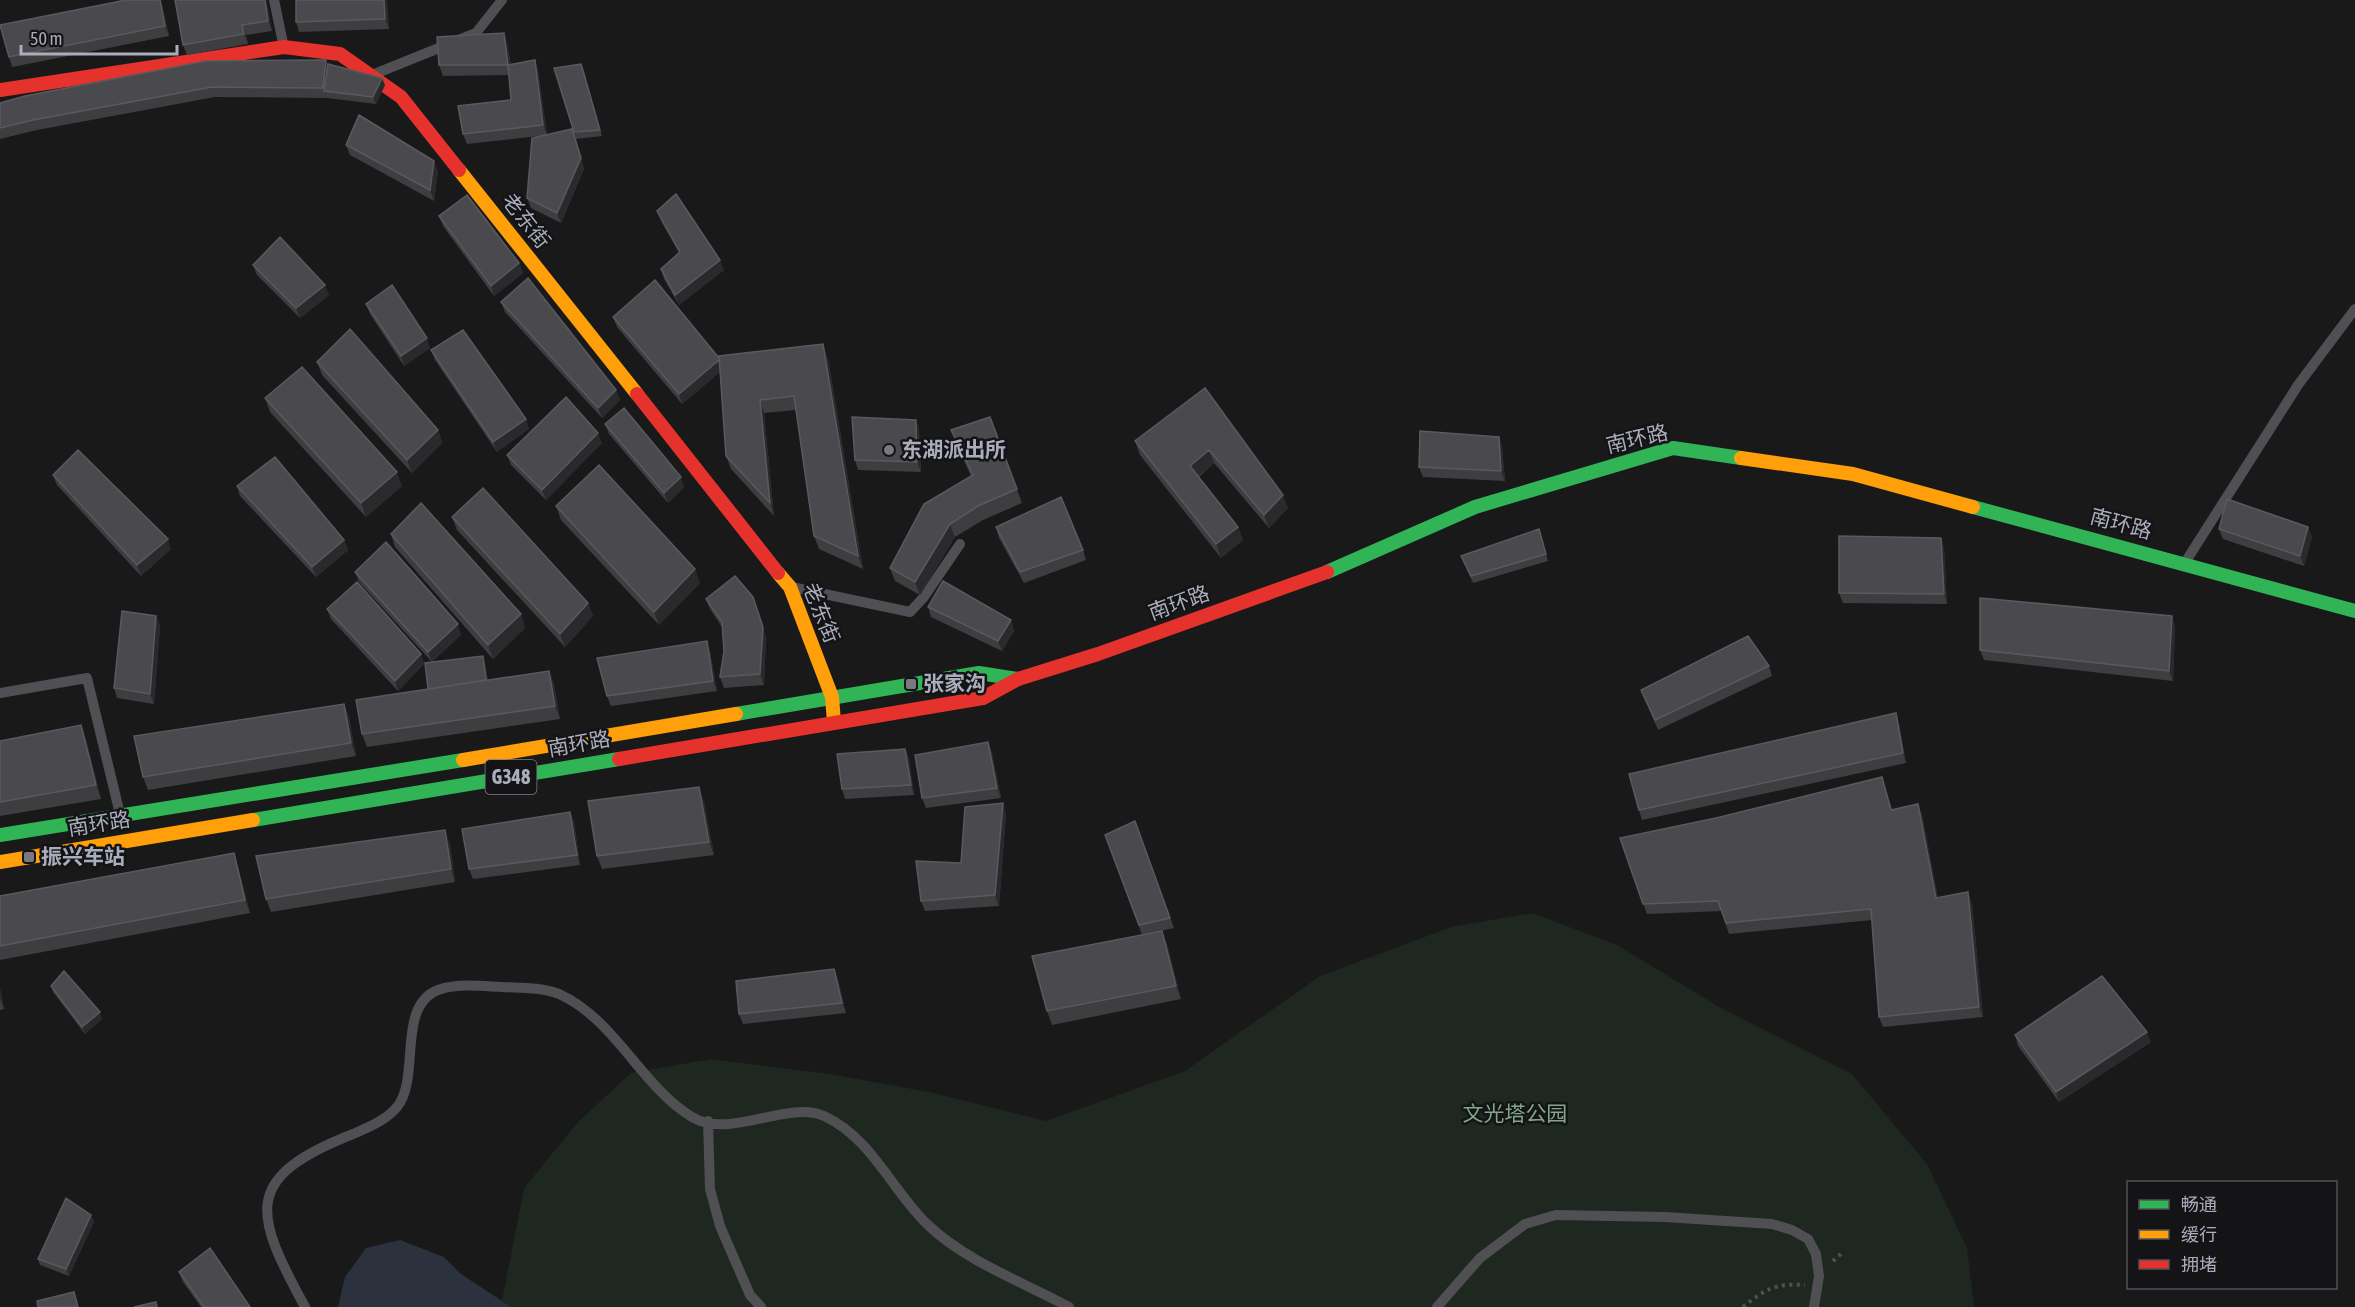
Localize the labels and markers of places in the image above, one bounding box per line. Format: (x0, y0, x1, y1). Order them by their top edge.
place label: 东湖派出所 (901, 437, 1006, 461)
marker: 东湖派出所 (882, 443, 896, 457)
place label: 张家沟 (923, 671, 986, 695)
marker: 张家沟 (904, 677, 918, 691)
place label: 振兴车站 (41, 844, 125, 868)
marker: 振兴车站 (22, 850, 36, 864)

